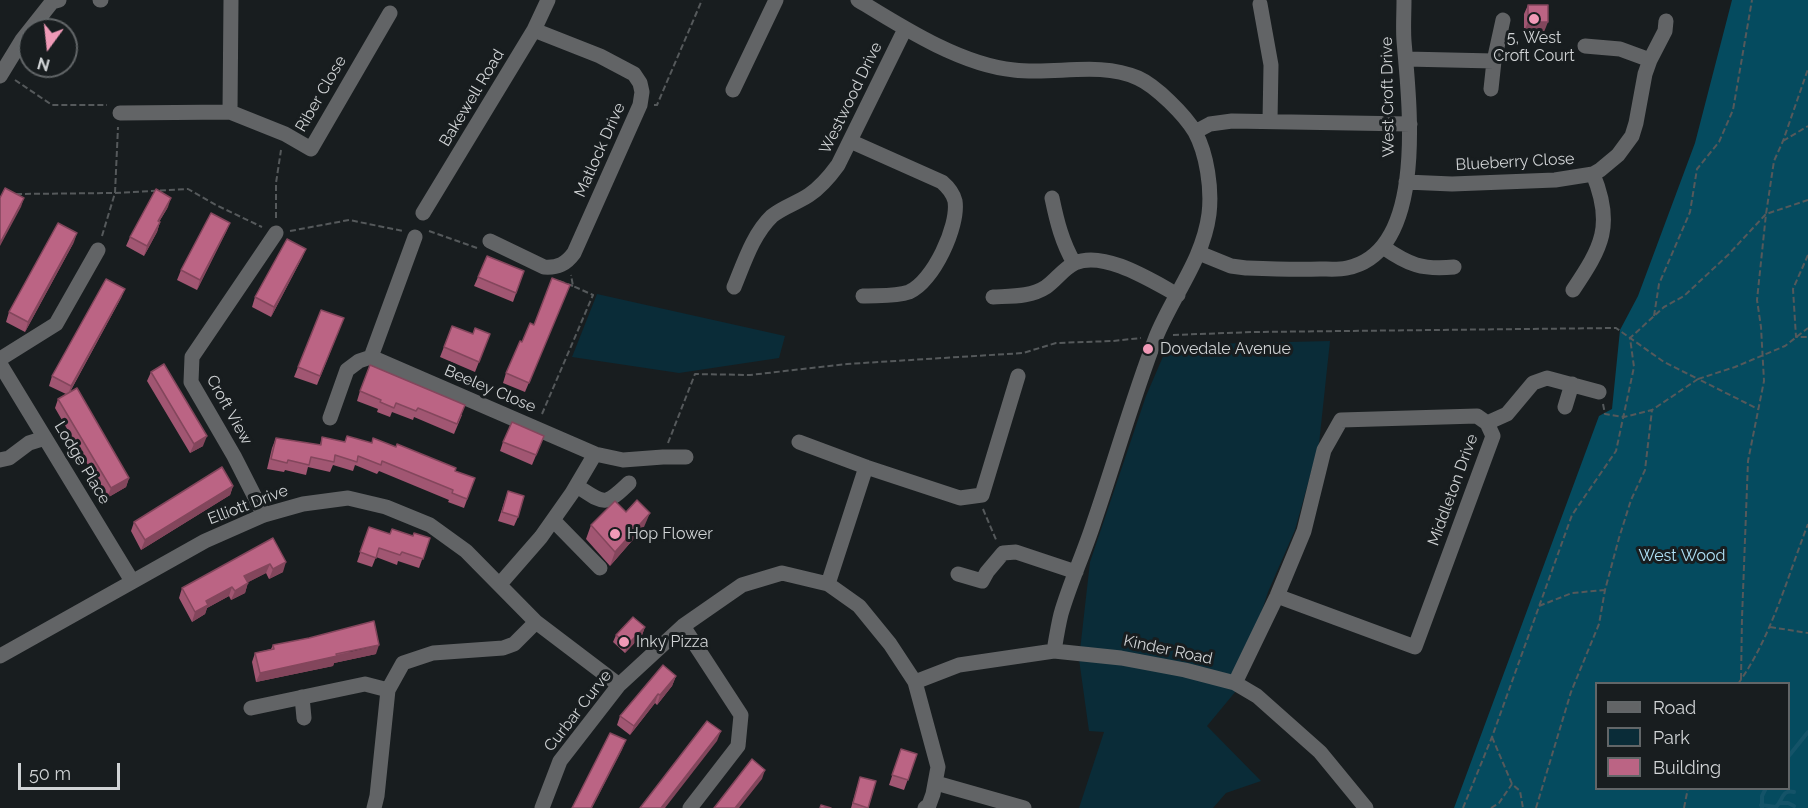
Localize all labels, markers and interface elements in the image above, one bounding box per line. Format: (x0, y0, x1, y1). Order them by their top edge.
marker: 5, West Croft Court (1527, 12, 1541, 26)
north arrow (18, 18, 78, 78)
place label: 5, West Croft Court (1493, 28, 1575, 66)
street label: West Croft Drive (1377, 36, 1399, 158)
street label: Westwood Drive (816, 39, 886, 157)
street label: Bakewell Road (435, 46, 509, 150)
street label: Riber Close (291, 52, 351, 136)
text: N (35, 53, 52, 75)
street label: Matlock Drive (571, 100, 629, 200)
street label: Blueberry Close (1455, 149, 1575, 175)
place label: Dovedale Avenue (1160, 339, 1291, 359)
marker: Dovedale Avenue (1141, 342, 1155, 356)
street label: Beeley Close (441, 361, 539, 417)
street label: Croft View (202, 372, 256, 448)
street label: Lodge Place (50, 418, 114, 508)
street label: Middleton Drive (1424, 432, 1482, 548)
street label: Elliott Drive (205, 481, 291, 529)
place label: Hop Flower (627, 524, 713, 544)
marker: Hop Flower (608, 527, 622, 541)
park label: West Wood (1639, 546, 1725, 566)
street label: Kinder Road (1122, 631, 1214, 669)
place label: Inky Pizza (636, 632, 708, 652)
marker: Inky Pizza (617, 635, 631, 649)
street label: Curbar Curve (540, 666, 616, 756)
legend (1595, 682, 1790, 790)
text: Road (1653, 697, 1696, 718)
text: Park (1653, 727, 1690, 748)
scale bar (21, 751, 123, 789)
text: Building (1653, 757, 1721, 778)
text: 50 m (29, 763, 71, 784)

